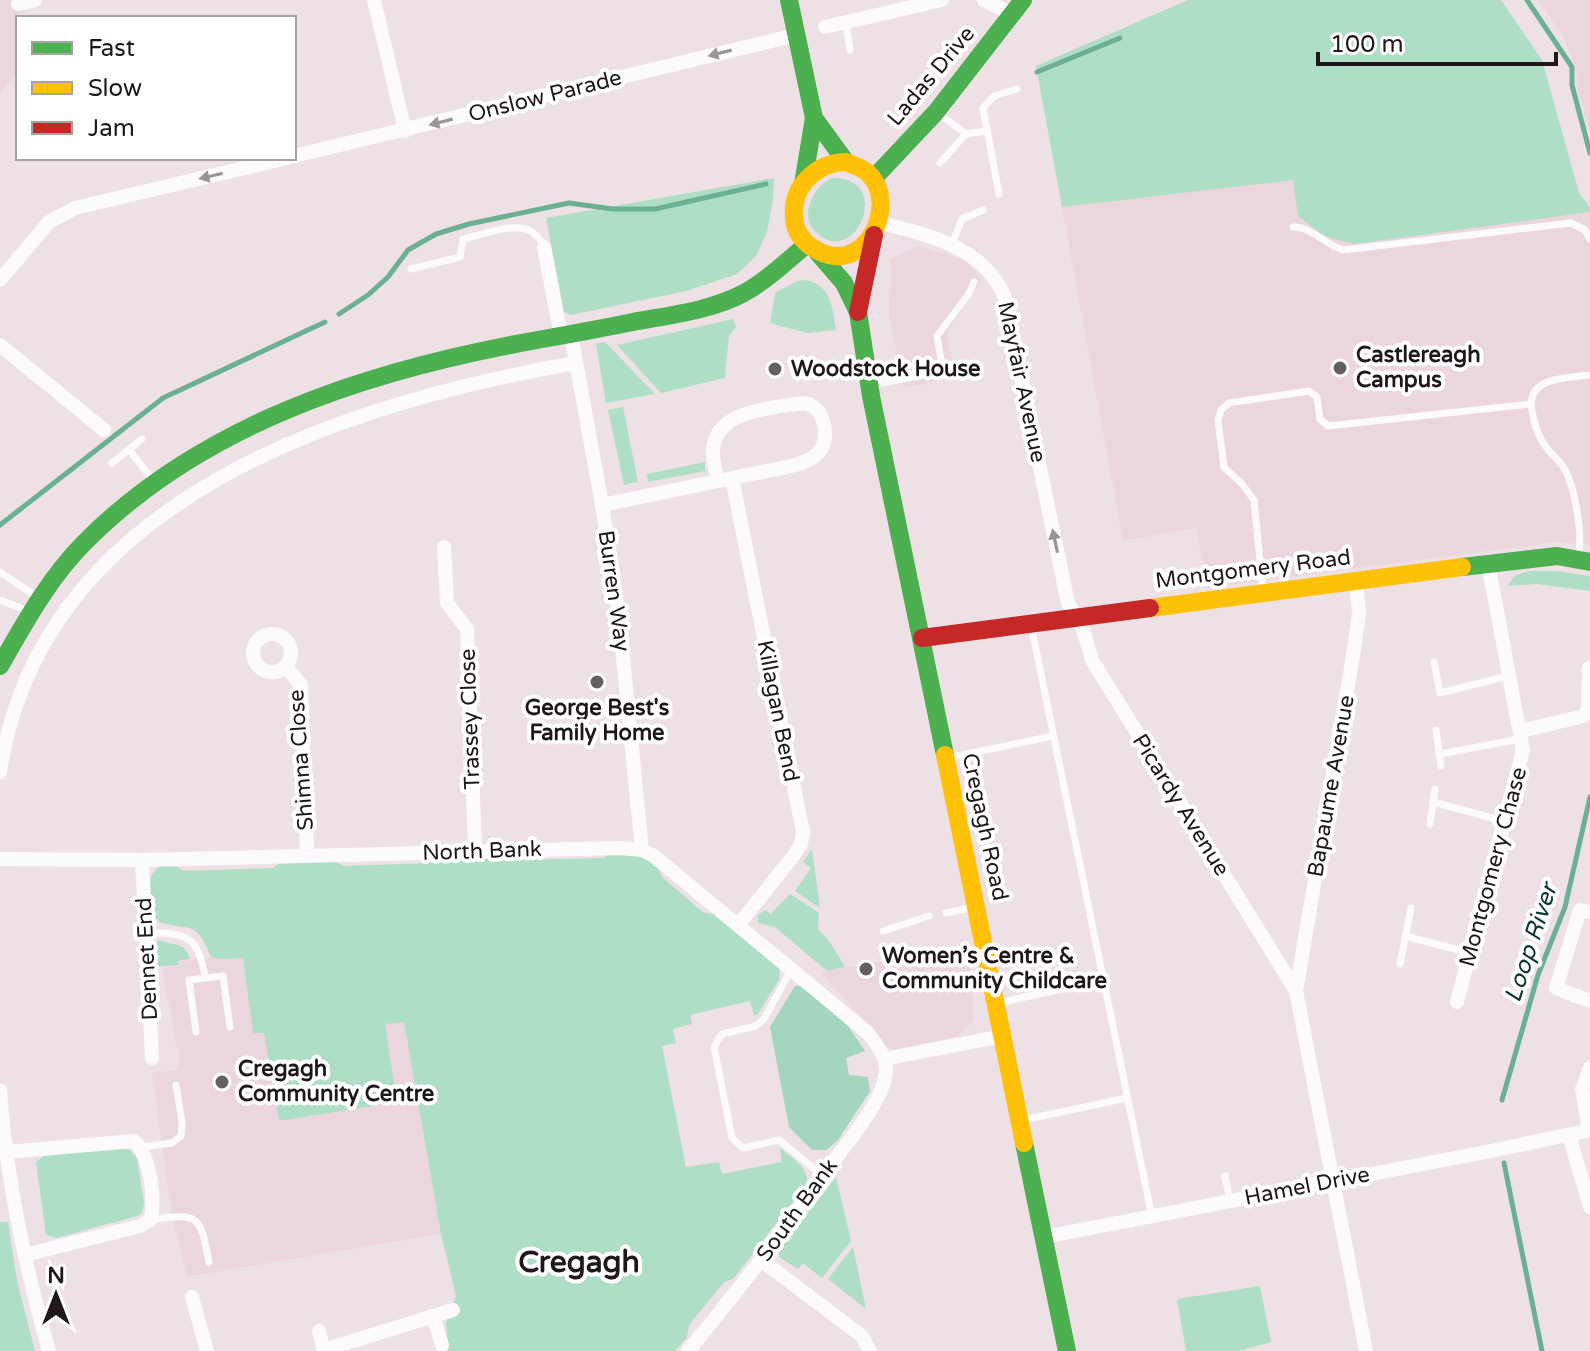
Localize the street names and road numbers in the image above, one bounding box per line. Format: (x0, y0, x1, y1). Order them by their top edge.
street label: Ladas Drive (882, 21, 980, 131)
street label: Onslow Parade (466, 64, 624, 128)
street label: Mayfair Avenue (992, 299, 1052, 465)
street label: Burren Way (593, 529, 635, 653)
street label: Montgomery Road (1154, 544, 1352, 594)
street label: Killagan Bend (752, 638, 804, 784)
street label: Trassey Close (455, 648, 485, 790)
street label: Shimna Close (283, 689, 319, 831)
street label: Bapaume Avenue (1302, 693, 1360, 879)
street label: Picardy Avenue (1127, 729, 1235, 881)
street label: Cregagh Road (957, 751, 1013, 903)
street label: Montgomery Chase (1454, 764, 1532, 970)
street label: North Bank (422, 836, 542, 866)
street label: Dennet End (131, 897, 163, 1021)
street label: South Bank (751, 1153, 843, 1267)
street label: Hamel Drive (1242, 1161, 1372, 1211)

